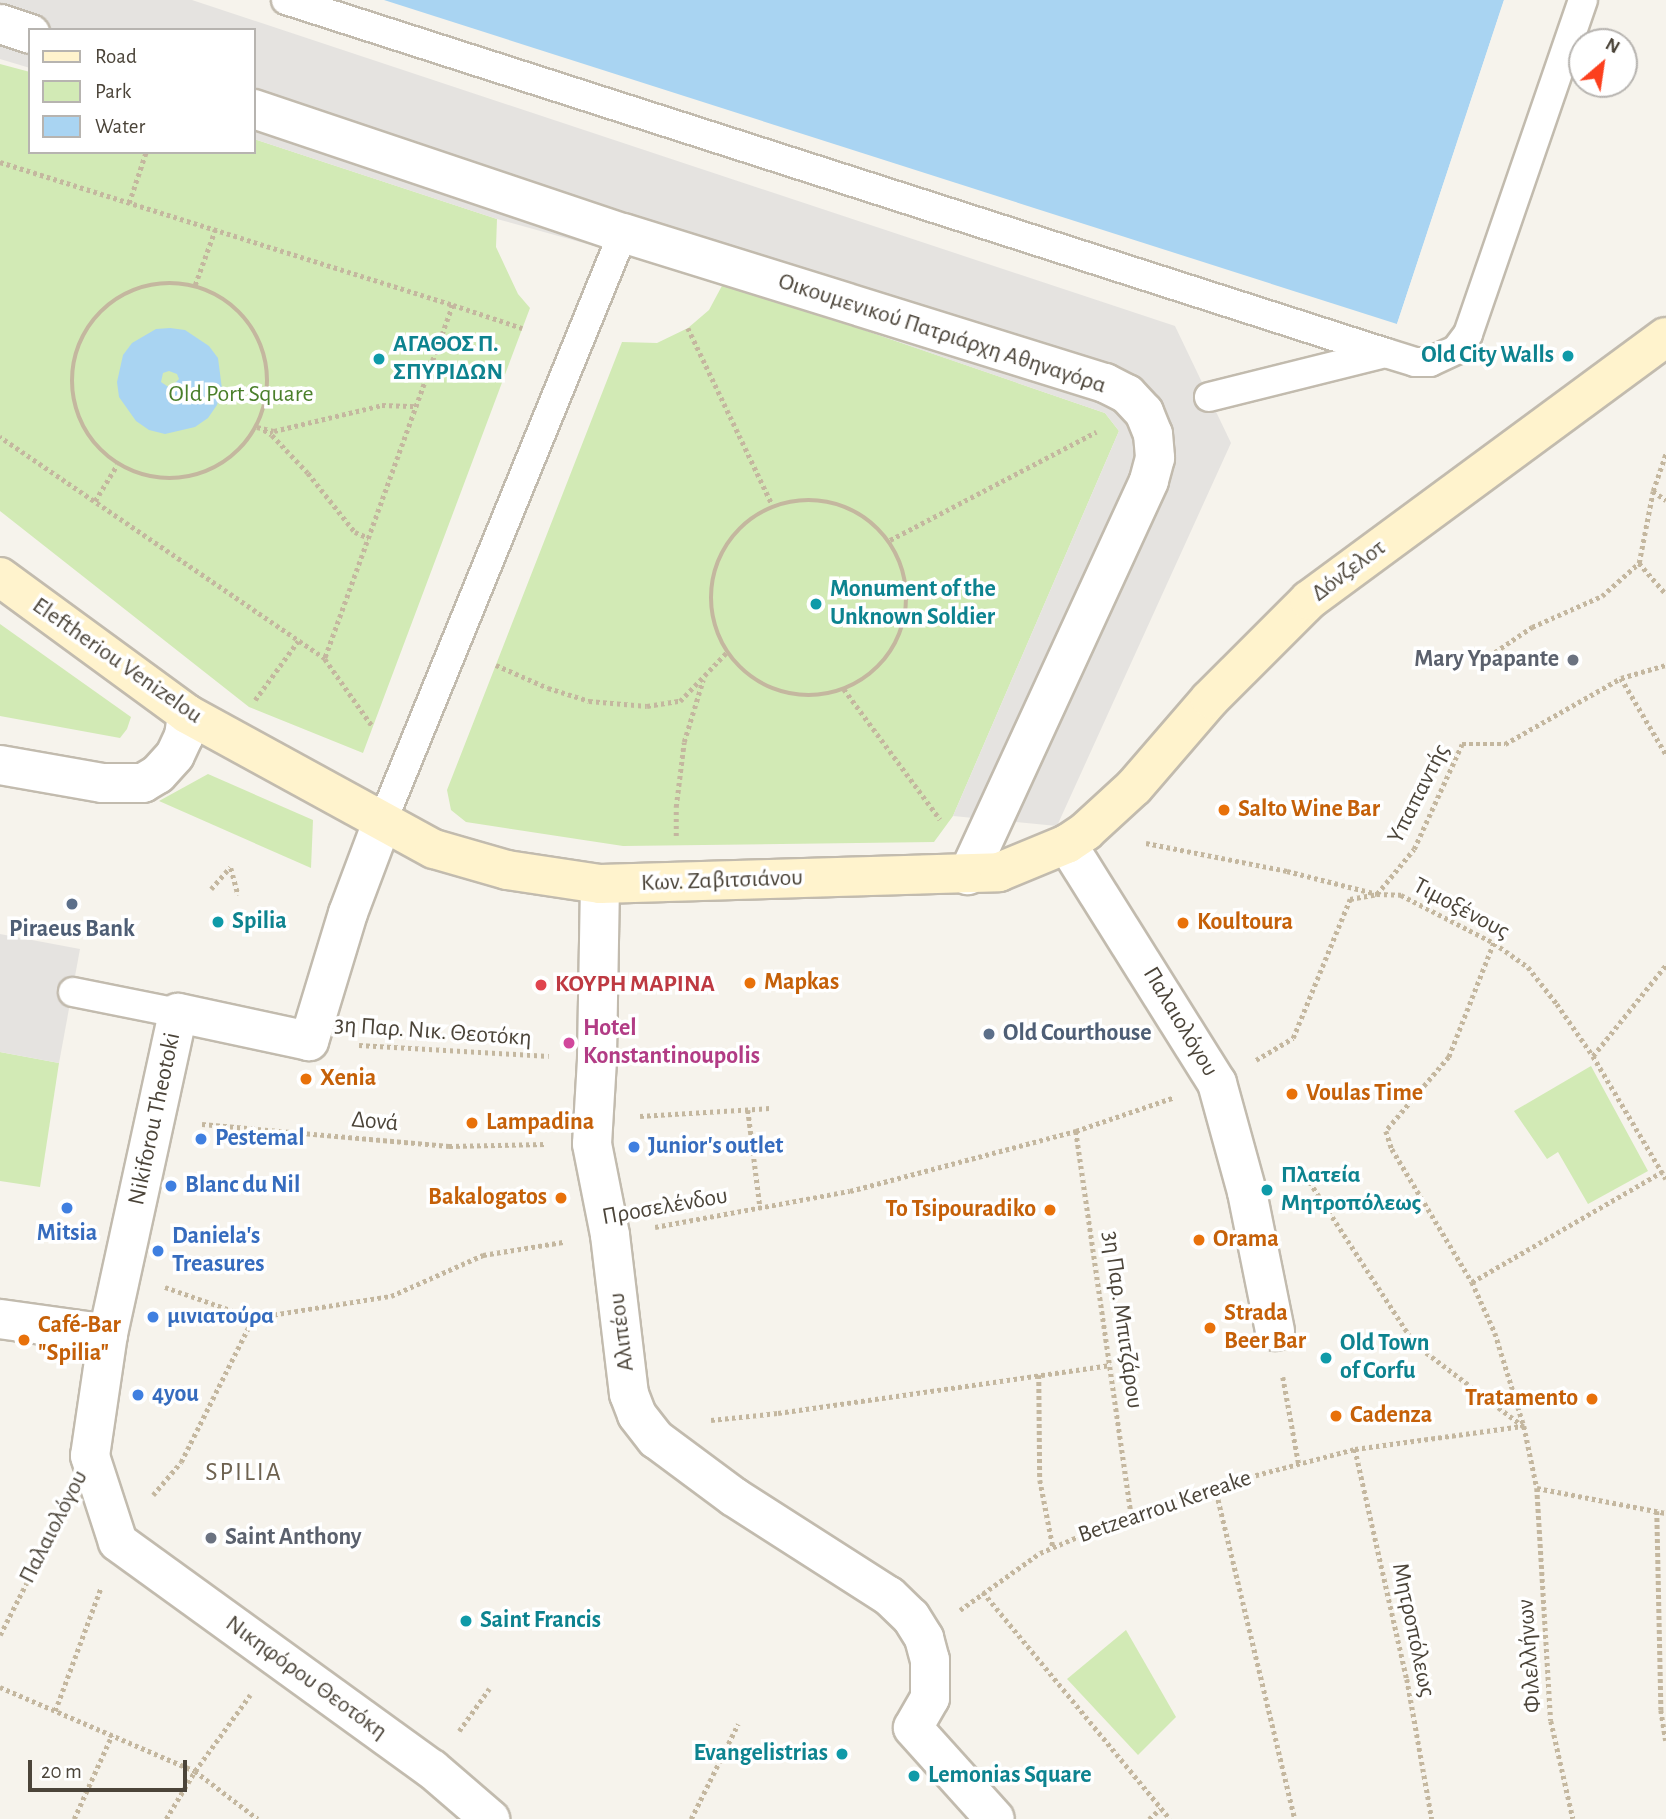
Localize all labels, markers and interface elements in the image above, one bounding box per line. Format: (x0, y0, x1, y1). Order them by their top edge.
legend (28, 28, 256, 154)
north arrow (1568, 28, 1638, 98)
text: N (1602, 34, 1623, 57)
text: Road (95, 46, 137, 67)
text: Park (95, 81, 131, 102)
text: Water (95, 116, 145, 137)
street label: Οικουμενικού Πατριάρχη Αθηναγόρα (774, 267, 1110, 401)
place label: ΑΓΑΘΟΣ Π. ΣΠΥΡΙΔΩΝ (393, 331, 503, 387)
place label: Old City Walls (1421, 342, 1554, 370)
marker: Old City Walls (1560, 348, 1576, 364)
marker: ΑΓΑΘΟΣ Π. ΣΠΥΡΙΔΩΝ (371, 351, 387, 367)
park label: Old Port Square (169, 381, 313, 409)
street label: Δόνζελοτ (1306, 534, 1392, 608)
place label: Monument of the Unknown Soldier (830, 576, 996, 632)
street label: Eleftheriou Venizelou (26, 592, 208, 730)
marker: Monument of the Unknown Soldier (808, 596, 824, 612)
place label: Mary Ypapante (1414, 646, 1559, 674)
marker: Mary Ypapante (1565, 652, 1581, 668)
street label: Υπαπαντής (1382, 740, 1456, 848)
place label: Salto Wine Bar (1238, 796, 1380, 824)
marker: Salto Wine Bar (1216, 802, 1232, 818)
street label: Κων. Ζαβιτσιάνου (640, 864, 804, 898)
street label: Τιμοξένους (1408, 872, 1514, 946)
marker: Piraeus Bank (64, 896, 80, 912)
place label: Spilia (232, 908, 287, 936)
place label: Koultoura (1197, 909, 1293, 937)
marker: Spilia (210, 914, 226, 930)
marker: Koultoura (1175, 915, 1191, 931)
place label: Piraeus Bank (9, 916, 135, 944)
street label: Παλαιολόγου (1136, 962, 1224, 1082)
place label: Mapkas (764, 969, 839, 997)
place label: ΚΟΥΡΗ ΜΑΡΙΝΑ (555, 971, 715, 999)
marker: Mapkas (742, 975, 758, 991)
marker: ΚΟΥΡΗ ΜΑΡΙΝΑ (533, 977, 549, 993)
street label: 3η Παρ. Νικ. Θεοτόκη (333, 1011, 533, 1053)
place label: Hotel Konstantinoupolis (583, 1015, 760, 1071)
place label: Old Courthouse (1003, 1020, 1152, 1048)
marker: Old Courthouse (981, 1026, 997, 1042)
street label: Nikiforou Theotoki (123, 1030, 187, 1208)
marker: Hotel Konstantinoupolis (561, 1035, 577, 1051)
place label: Xenia (320, 1065, 376, 1093)
marker: Xenia (298, 1071, 314, 1087)
place label: Voulas Time (1306, 1080, 1423, 1108)
marker: Voulas Time (1284, 1086, 1300, 1102)
street label: Δονά (350, 1106, 400, 1138)
place label: Lampadina (486, 1109, 594, 1137)
marker: Lampadina (464, 1115, 480, 1131)
place label: Pestemal (215, 1125, 305, 1153)
marker: Pestemal (193, 1131, 209, 1147)
place label: Junior's outlet (648, 1133, 783, 1161)
marker: Junior's outlet (626, 1139, 642, 1155)
place label: Πλατεία Μητροπόλεως (1281, 1162, 1421, 1218)
place label: Blanc du Nil (185, 1172, 300, 1200)
marker: Blanc du Nil (163, 1178, 179, 1194)
street label: Προσελένδου (600, 1182, 730, 1232)
marker: Πλατεία Μητροπόλεως (1259, 1182, 1275, 1198)
place label: Bakalogatos (428, 1184, 547, 1212)
marker: Bakalogatos (553, 1190, 569, 1206)
place label: To Tsipouradiko (885, 1196, 1036, 1224)
marker: Mitsia (59, 1200, 75, 1216)
marker: To Tsipouradiko (1042, 1202, 1058, 1218)
place label: Mitsia (37, 1220, 97, 1248)
place label: Daniela's Treasures (172, 1223, 264, 1279)
place label: Orama (1213, 1226, 1279, 1254)
street label: 3η Παρ. Μπιτζάρου (1095, 1229, 1149, 1411)
marker: Orama (1191, 1232, 1207, 1248)
marker: Daniela's Treasures (150, 1243, 166, 1259)
street label: Αλιπέου (603, 1291, 641, 1373)
place label: Strada Beer Bar (1224, 1300, 1306, 1356)
place label: μινιατούρα (167, 1303, 274, 1331)
marker: μινιατούρα (145, 1309, 161, 1325)
place label: Café-Bar "Spilia" (38, 1312, 121, 1368)
marker: Strada Beer Bar (1202, 1320, 1218, 1336)
place label: Old Town of Corfu (1340, 1330, 1430, 1386)
marker: Café-Bar "Spilia" (16, 1332, 32, 1348)
marker: Old Town of Corfu (1318, 1350, 1334, 1366)
place label: 4you (152, 1381, 199, 1409)
place label: Tratamento (1465, 1385, 1578, 1413)
marker: 4you (130, 1387, 146, 1403)
marker: Tratamento (1584, 1391, 1600, 1407)
place label: Cadenza (1350, 1402, 1432, 1430)
marker: Cadenza (1328, 1408, 1344, 1424)
district label: SPILIA (206, 1457, 282, 1489)
street label: Betzearrou Kereake (1075, 1464, 1255, 1550)
street label: Παλαιολόγου (13, 1466, 95, 1588)
place label: Saint Anthony (225, 1524, 361, 1552)
marker: Saint Anthony (203, 1530, 219, 1546)
street label: Μητροπόλεως (1385, 1561, 1441, 1699)
street label: Φιλελλήνων (1512, 1598, 1548, 1714)
place label: Saint Francis (480, 1607, 601, 1635)
street label: Νικηφόρου Θεοτόκη (220, 1610, 392, 1746)
marker: Saint Francis (458, 1613, 474, 1629)
place label: Evangelistrias (693, 1740, 828, 1768)
scale bar (32, 1745, 191, 1789)
marker: Evangelistrias (834, 1746, 850, 1762)
text: 20 m (41, 1761, 82, 1782)
place label: Lemonias Square (928, 1762, 1092, 1790)
marker: Lemonias Square (906, 1768, 922, 1784)

